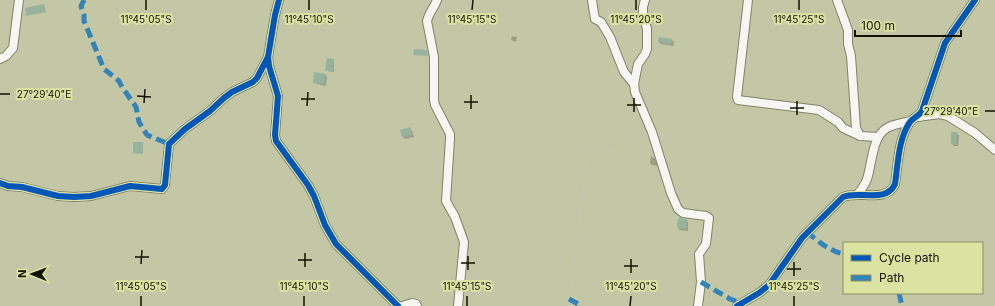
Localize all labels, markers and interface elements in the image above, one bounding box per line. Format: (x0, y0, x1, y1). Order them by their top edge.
scale bar (855, 12, 961, 38)
text: 11°45'05"S (120, 13, 172, 25)
text: 11°45'10"S (284, 13, 334, 25)
text: 11°45'15"S (448, 13, 497, 25)
text: 11°45'20"S (610, 13, 662, 25)
text: 11°45'25"S (773, 13, 825, 25)
text: 100 m (861, 18, 895, 33)
text: 27°29'40"E (17, 88, 71, 100)
text: 27°29'40"E (924, 105, 978, 117)
legend (843, 242, 983, 294)
text: Cycle path (879, 250, 940, 265)
north arrow (12, 254, 52, 294)
text: N (15, 270, 29, 278)
text: Path (879, 270, 904, 285)
text: 11°45'05"S (115, 280, 167, 292)
text: 11°45'10"S (279, 280, 329, 292)
text: 11°45'15"S (443, 280, 492, 292)
text: 11°45'20"S (605, 280, 657, 292)
text: 11°45'25"S (768, 280, 820, 292)

